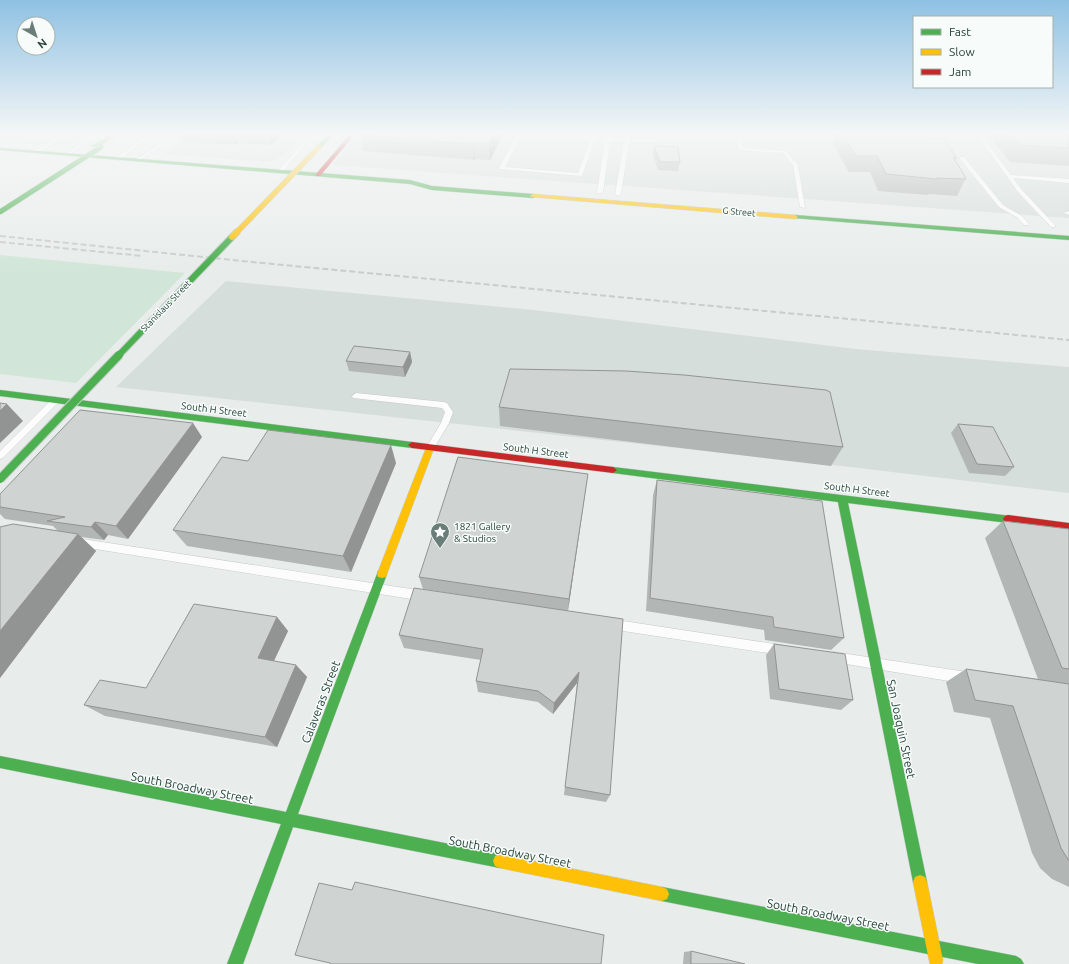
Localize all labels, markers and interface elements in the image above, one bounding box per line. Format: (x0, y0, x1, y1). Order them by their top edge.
north arrow (16, 16, 56, 56)
legend (913, 16, 1053, 88)
text: Fast (949, 25, 971, 38)
text: N (35, 37, 49, 51)
text: Slow (949, 45, 975, 58)
text: Jam (949, 65, 971, 78)
street label: G Street (722, 206, 756, 218)
street label: Stanislaus Street (139, 278, 193, 334)
street label: South H Street (181, 400, 247, 419)
street label: South H Street (503, 441, 569, 460)
street label: South H Street (824, 480, 890, 499)
place icon: 1821 Gallery & Studios (429, 521, 451, 549)
place label: 1821 Gallery & Studios (454, 521, 510, 544)
street label: Calaveras Street (299, 658, 342, 745)
street label: San Joaquin Street (885, 678, 918, 780)
street label: South Broadway Street (130, 769, 255, 806)
street label: South Broadway Street (448, 833, 573, 870)
street label: South Broadway Street (766, 896, 891, 933)

